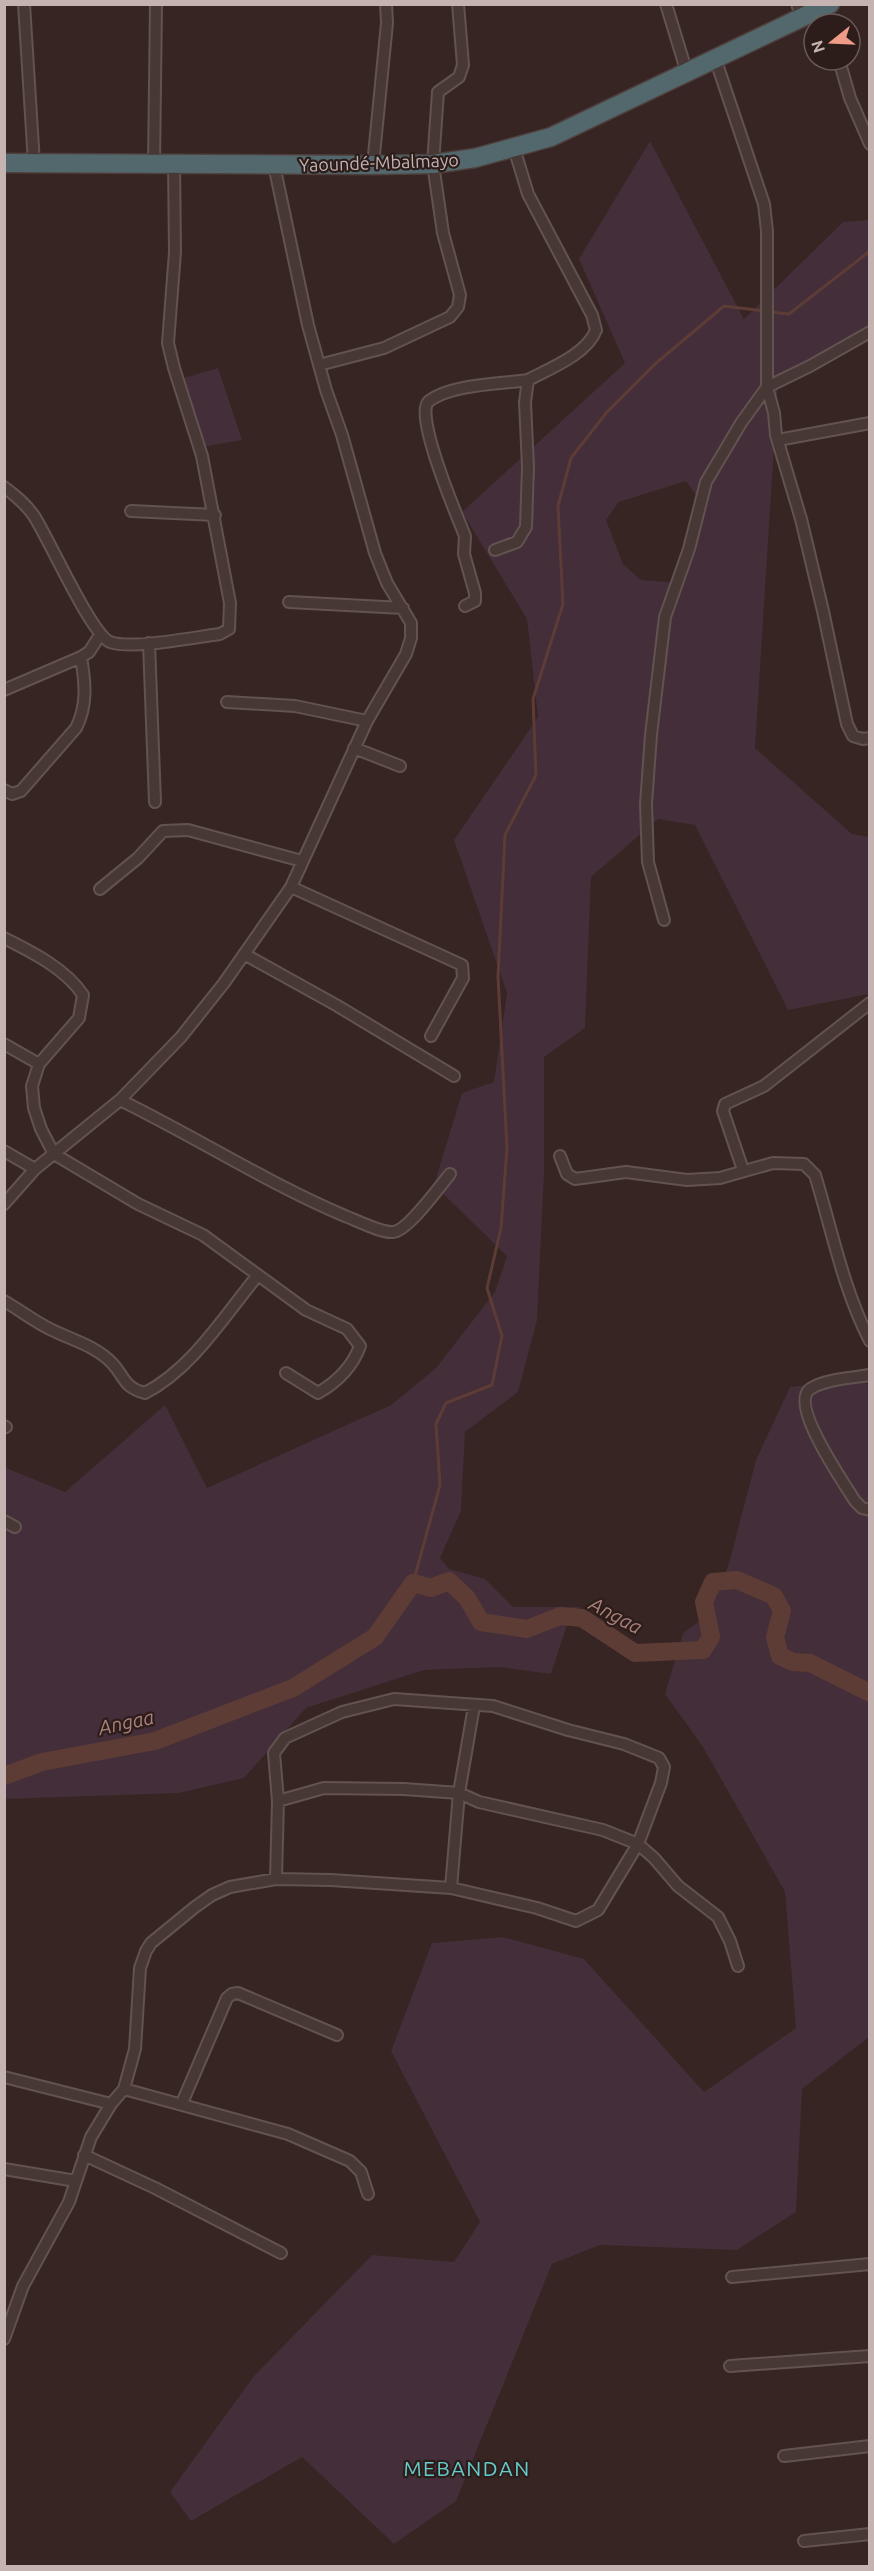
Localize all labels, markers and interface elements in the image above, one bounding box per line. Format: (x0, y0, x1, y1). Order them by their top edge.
north arrow (802, 12, 862, 72)
text: N (807, 38, 828, 55)
street label: Yaoundé-Mbalmayo (299, 149, 459, 175)
water label: Angaa (585, 1591, 646, 1638)
water label: Angaa (95, 1705, 156, 1739)
district label: MEBANDAN (403, 2456, 531, 2480)

